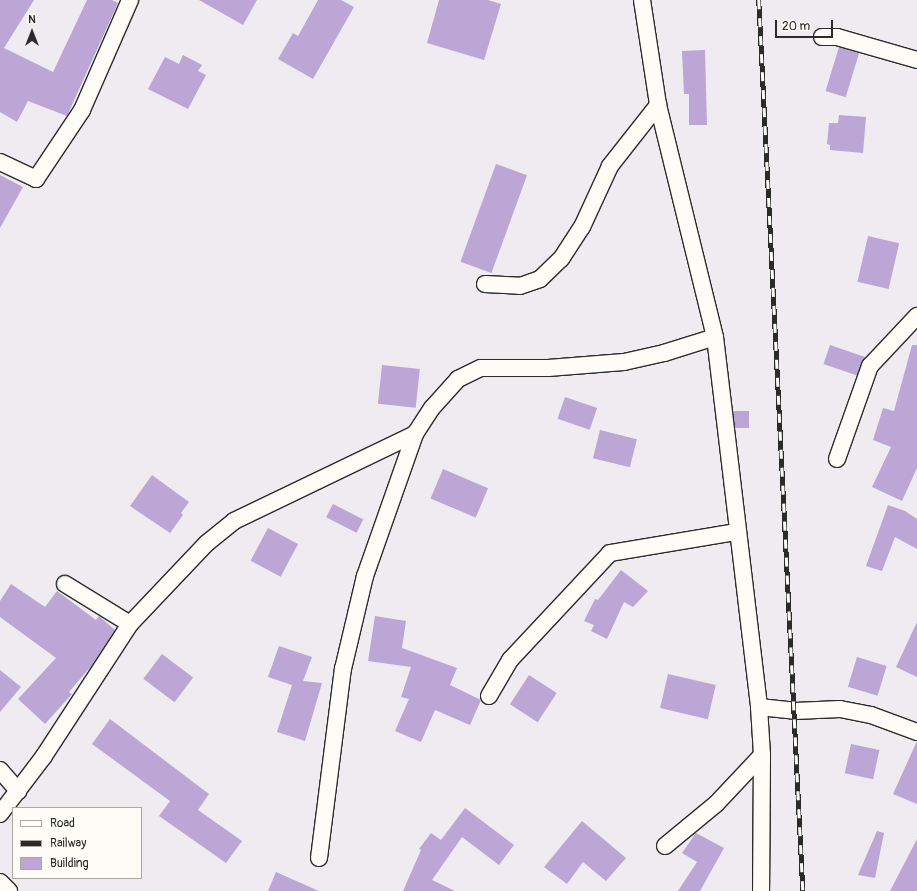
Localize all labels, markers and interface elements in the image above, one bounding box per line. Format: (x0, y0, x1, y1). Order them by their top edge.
north arrow (12, 12, 52, 52)
scale bar (777, 12, 835, 38)
text: N (28, 13, 36, 26)
text: 20 m (782, 19, 810, 34)
legend (12, 807, 142, 879)
text: Road (50, 816, 75, 831)
text: Railway (50, 836, 86, 851)
text: Building (50, 856, 89, 871)

